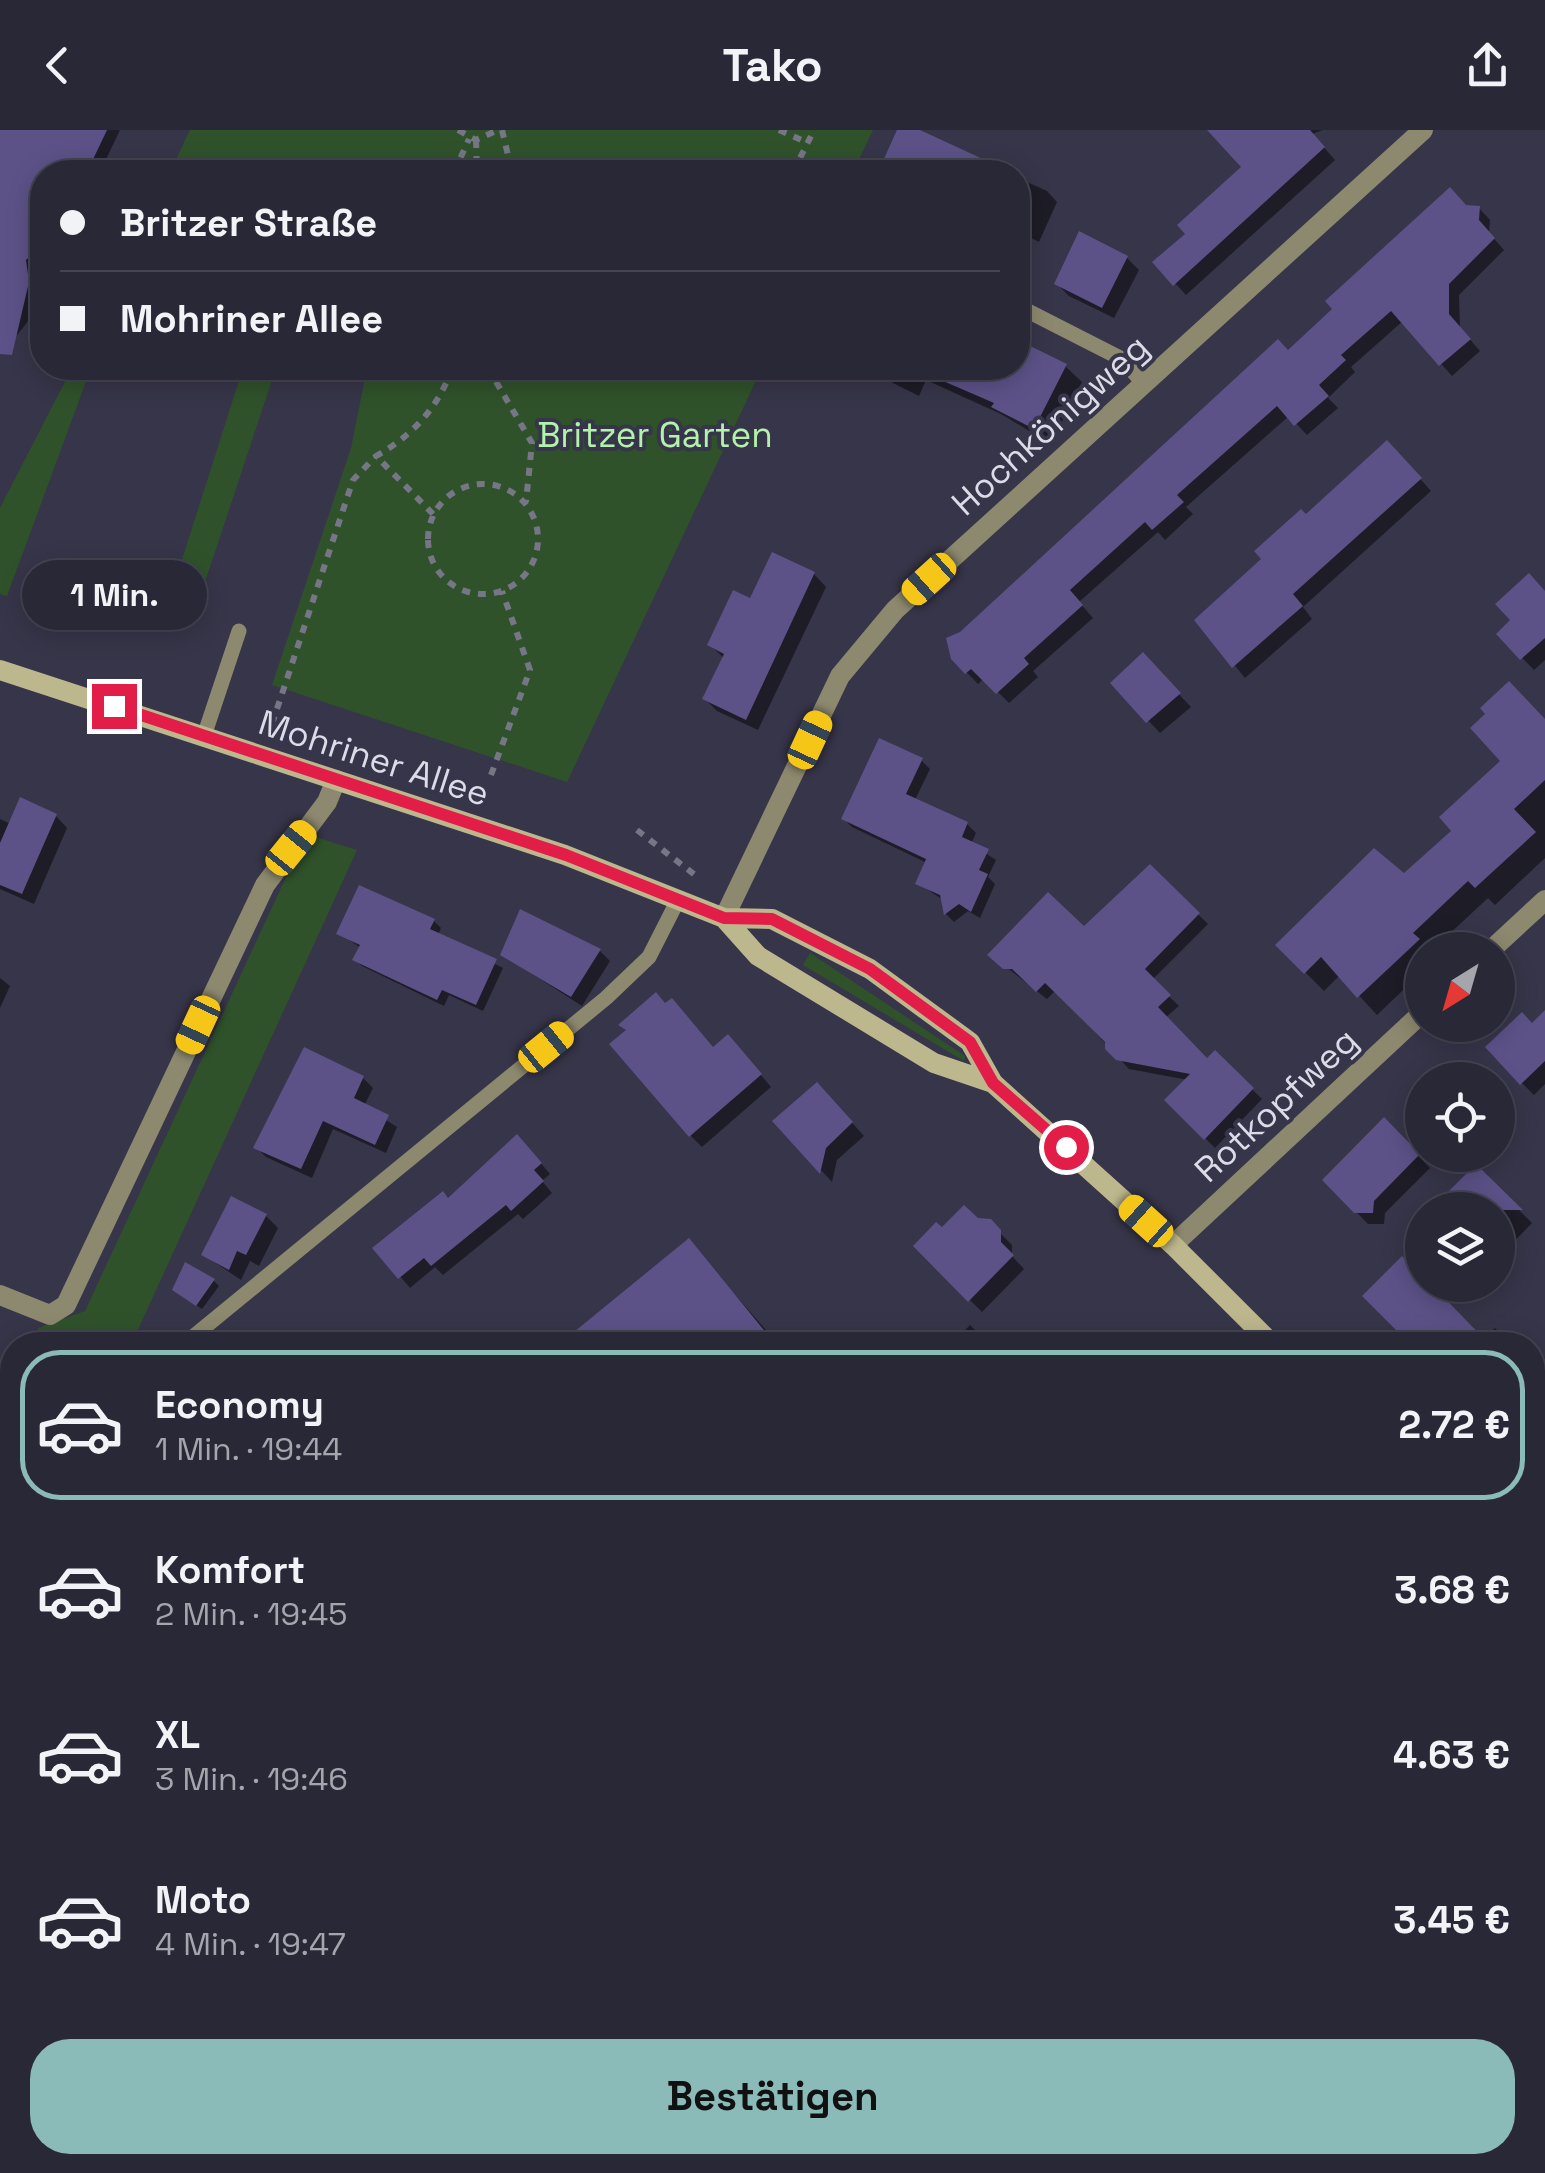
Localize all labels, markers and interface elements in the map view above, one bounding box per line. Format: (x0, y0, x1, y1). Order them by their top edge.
text: Tako (722, 37, 823, 94)
icon: back (30, 38, 85, 93)
icon: share (1460, 38, 1515, 93)
text: Britzer Straße (120, 199, 377, 247)
text: Mohriner Allee (120, 295, 383, 343)
street label: Hochkönigweg (942, 325, 1158, 525)
park label: Britzer Garten (537, 413, 773, 457)
car (897, 548, 961, 610)
callout: 1 Min. (22, 561, 206, 631)
text: 1 Min. (70, 575, 159, 615)
route end (92, 684, 137, 729)
street label: Mohriner Allee (253, 700, 495, 816)
car (784, 706, 836, 774)
car (260, 815, 322, 881)
north arrow (1405, 932, 1515, 1042)
map controls (1405, 932, 1515, 1302)
car (172, 991, 224, 1059)
car (513, 1016, 579, 1078)
street label: Rotkopfweg (1185, 1018, 1367, 1192)
button: locate (1405, 1062, 1515, 1172)
route start (1044, 1125, 1089, 1170)
car (1114, 1190, 1178, 1252)
button: layers (1405, 1192, 1515, 1302)
icon: car (35, 1380, 125, 1470)
text: Economy (155, 1381, 324, 1429)
text: 2.72 € (1399, 1401, 1510, 1449)
text: 1 Min. · 19:44 (155, 1429, 342, 1469)
icon: car (35, 1545, 125, 1635)
text: Komfort (155, 1546, 305, 1594)
text: 3.68 € (1394, 1566, 1510, 1614)
text: 2 Min. · 19:45 (155, 1594, 347, 1634)
icon: car (35, 1710, 125, 1800)
text: XL (155, 1711, 200, 1759)
text: 4.63 € (1393, 1731, 1510, 1779)
text: 3 Min. · 19:46 (155, 1759, 348, 1799)
icon: car (35, 1875, 125, 1965)
text: Moto (155, 1876, 251, 1924)
text: 3.45 € (1393, 1896, 1510, 1944)
text: 4 Min. · 19:47 (155, 1924, 346, 1964)
button: Bestätigen (30, 2039, 1515, 2154)

